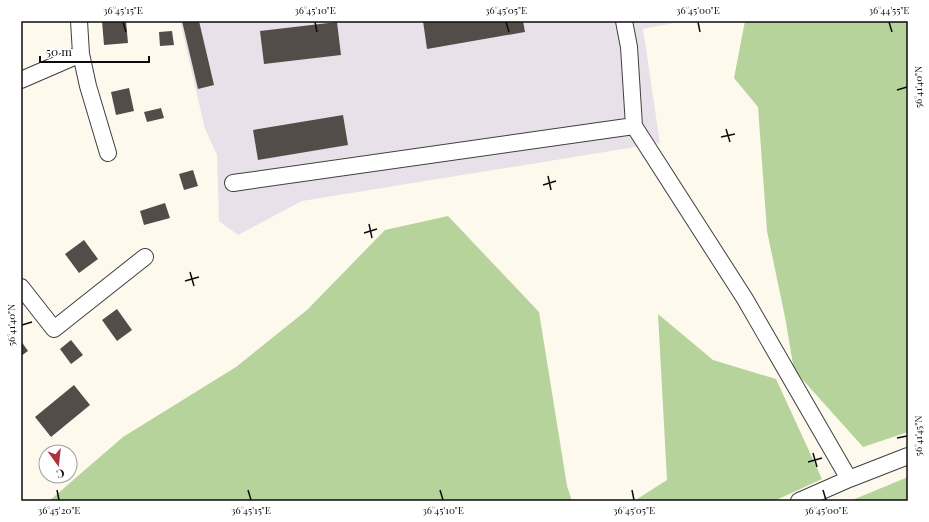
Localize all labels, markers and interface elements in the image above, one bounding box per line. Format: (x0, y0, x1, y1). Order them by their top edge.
text: 36°45'15"E (103, 3, 143, 17)
text: 36°45'10"E (294, 3, 336, 17)
text: 36°45'05"E (485, 3, 527, 17)
text: 36°45'00"E (676, 3, 720, 17)
text: 36°44'55"E (869, 3, 909, 17)
scale bar (40, 38, 149, 64)
text: 50 m (46, 43, 72, 59)
text: 56°41'40"N (911, 66, 925, 108)
text: 56°41'40"N (4, 304, 18, 346)
text: 56°41'45"N (911, 416, 925, 456)
north arrow (38, 444, 78, 484)
text: С (55, 466, 66, 482)
text: 36°45'20"E (38, 503, 80, 517)
text: 36°45'15"E (231, 503, 271, 517)
text: 36°45'10"E (422, 503, 464, 517)
text: 36°45'05"E (613, 503, 655, 517)
text: 36°45'00"E (804, 503, 848, 517)

